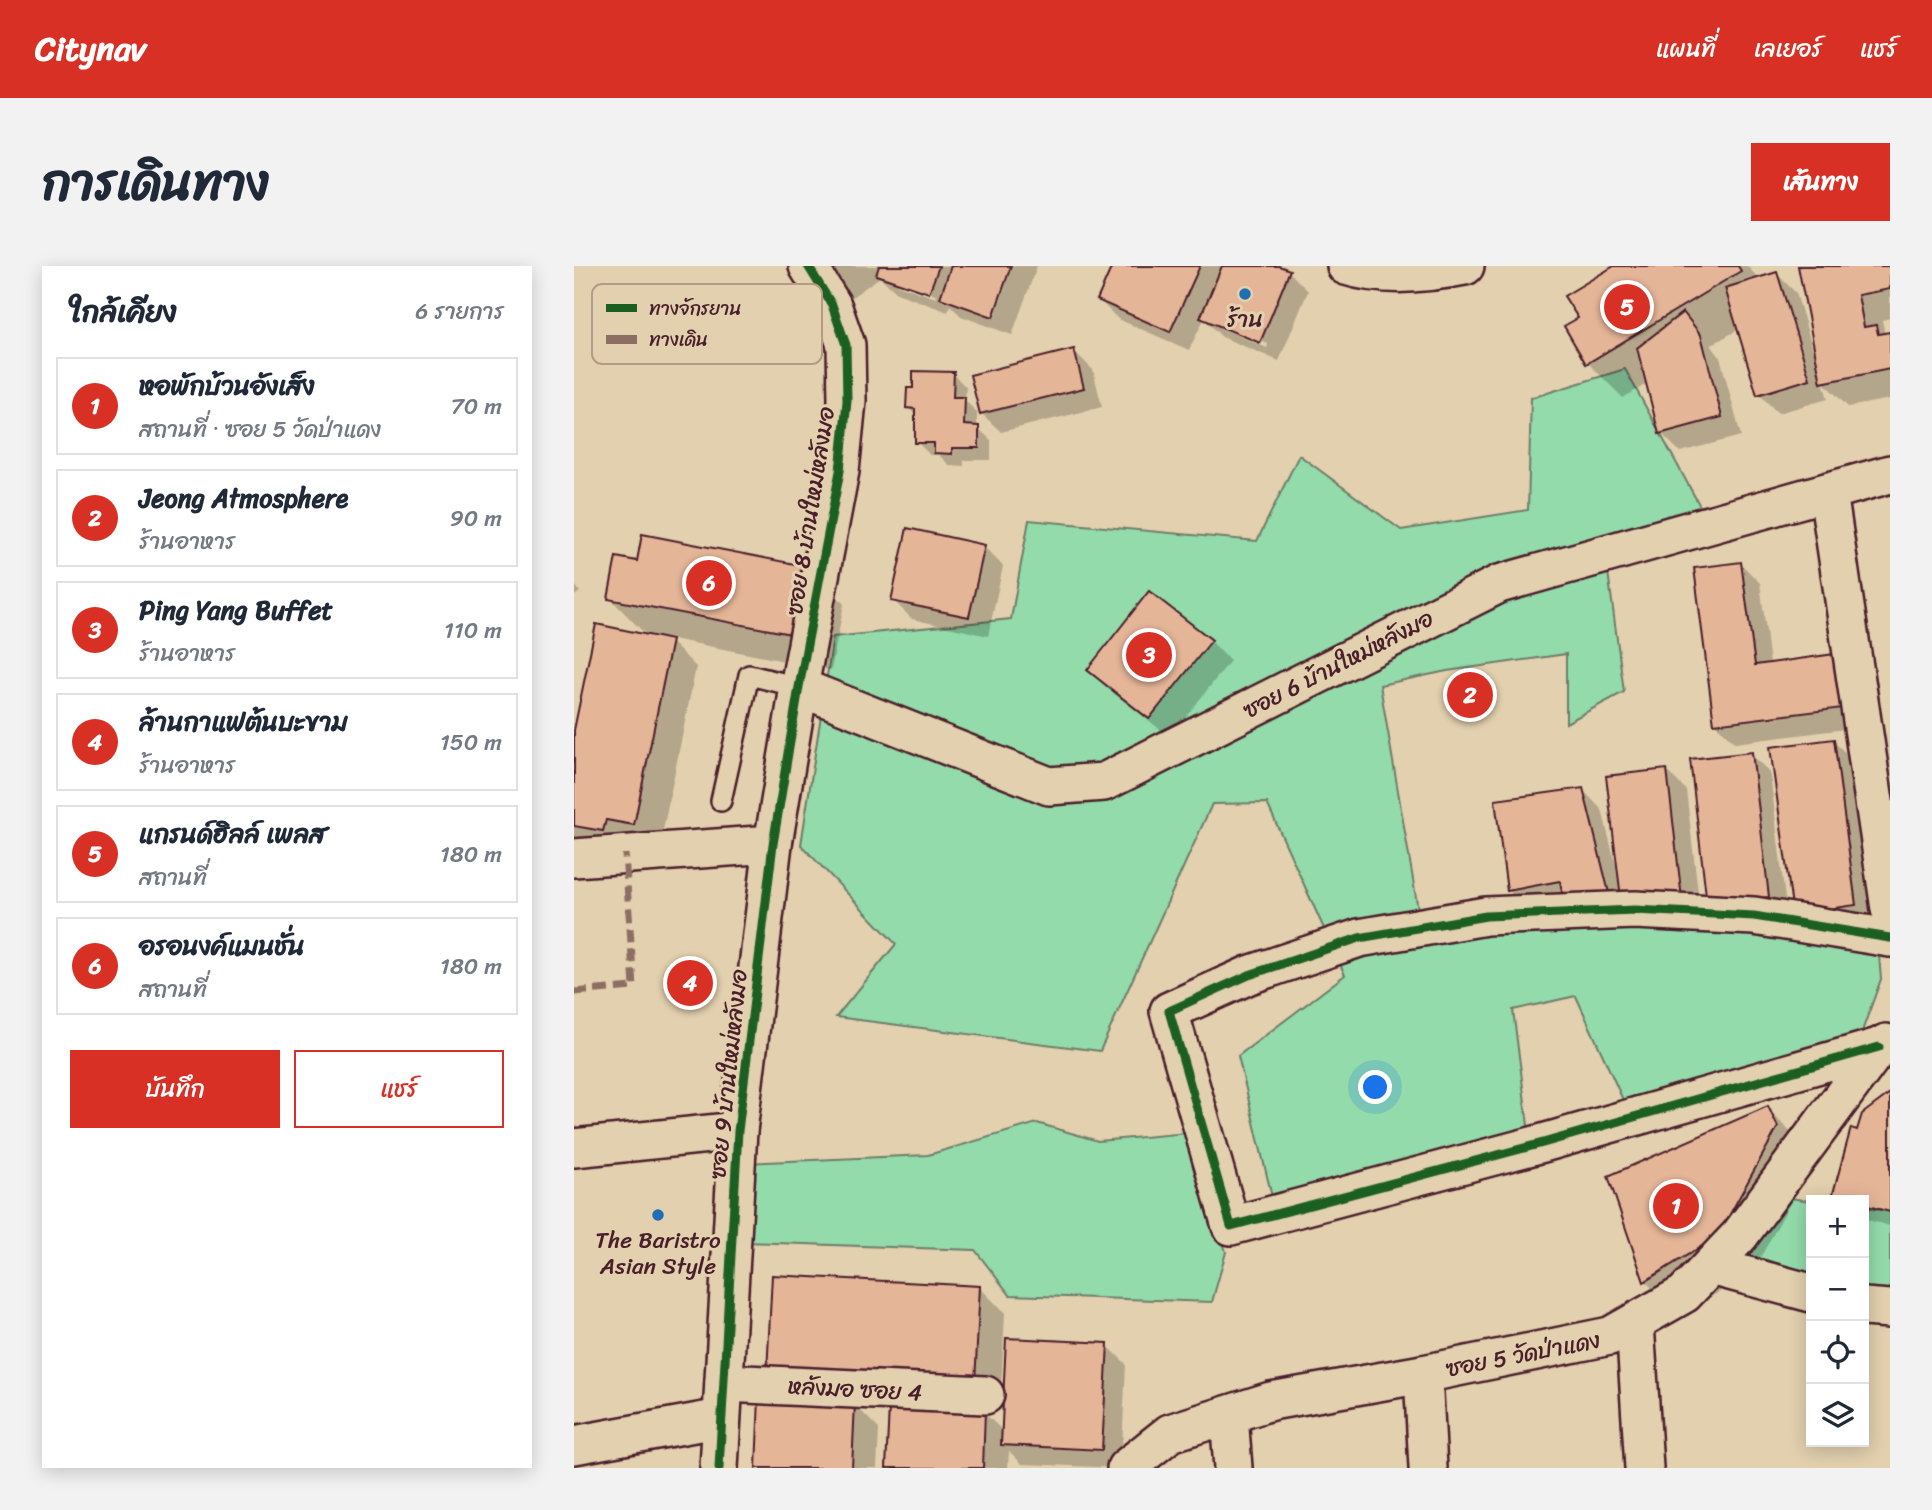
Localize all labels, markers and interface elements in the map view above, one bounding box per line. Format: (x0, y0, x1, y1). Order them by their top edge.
text: Citynav (35, 20, 146, 78)
text: แผนที่ (1656, 28, 1716, 70)
text: เลเยอร์ (1754, 28, 1822, 70)
text: แชร์ (1860, 28, 1897, 70)
text: การเดินทาง (42, 139, 269, 226)
button: เส้นทาง (1751, 143, 1890, 221)
pin: 5 (1604, 281, 1650, 333)
legend (592, 284, 822, 364)
text: ใกล้เคียง (70, 285, 177, 339)
marker: ร้าน (1237, 286, 1253, 302)
text: 6 รายการ (415, 291, 504, 332)
text: ทางจักรยาน (649, 292, 742, 325)
place label: ร้าน (1227, 299, 1263, 340)
text: ทางเดิน (649, 323, 708, 356)
text: หอพักบ้วนอังเส็ง (139, 363, 314, 409)
text: 1 (90, 386, 100, 427)
text: 70 m (451, 386, 502, 427)
street label: ซอย 8 บ้านใหม่หลังมอ (774, 404, 847, 618)
text: สถานที่ · ซอย 5 วัดป่าแดง (139, 409, 381, 450)
text: Jeong Atmosphere (139, 475, 348, 521)
text: 2 (88, 498, 102, 539)
text: 90 m (450, 498, 502, 539)
text: ร้านอาหาร (139, 521, 235, 562)
pin: 6 (686, 557, 732, 609)
text: Ping Yang Buffet (139, 587, 333, 633)
street label: ซอย 6 บ้านใหม่หลังมอ (1235, 599, 1441, 730)
text: 3 (89, 610, 101, 651)
text: 110 m (444, 610, 502, 651)
pin: 3 (1126, 629, 1172, 681)
text: ร้านอาหาร (139, 633, 235, 674)
pin: 2 (1447, 669, 1493, 721)
text: ล้านกาแฟต้นบะขาม (139, 699, 348, 745)
text: 4 (88, 722, 102, 763)
text: 150 m (440, 722, 502, 763)
text: ร้านอาหาร (139, 745, 235, 786)
text: แกรนด์ฮิลล์ เพลส (139, 811, 325, 857)
text: 5 (88, 834, 102, 875)
text: 180 m (440, 834, 502, 875)
text: สถานที่ (139, 857, 207, 898)
text: อรอนงค์แมนชั่น (139, 923, 305, 969)
text: 6 (88, 946, 102, 987)
text: 180 m (440, 946, 502, 987)
pin: 4 (667, 957, 713, 1009)
street label: ซอย 9 บ้านใหม่หลังมอ (697, 967, 760, 1181)
text: สถานที่ (139, 969, 207, 1010)
button: บันทึก (70, 1050, 280, 1128)
button: แชร์ (294, 1050, 504, 1128)
your location (1358, 1070, 1392, 1104)
pin: 1 (1653, 1180, 1699, 1232)
map controls (1806, 1195, 1869, 1447)
button: + (1806, 1195, 1869, 1258)
marker: The Baristro Asian Style (650, 1207, 666, 1223)
place label: The Baristro Asian Style (595, 1220, 721, 1287)
button: − (1806, 1258, 1869, 1321)
street label: ซอย 5 วัดป่าแดง (1442, 1319, 1604, 1390)
button: locate (1806, 1321, 1869, 1384)
street label: หลังมอ ซอย 4 (787, 1366, 923, 1413)
button: layers (1806, 1384, 1869, 1447)

